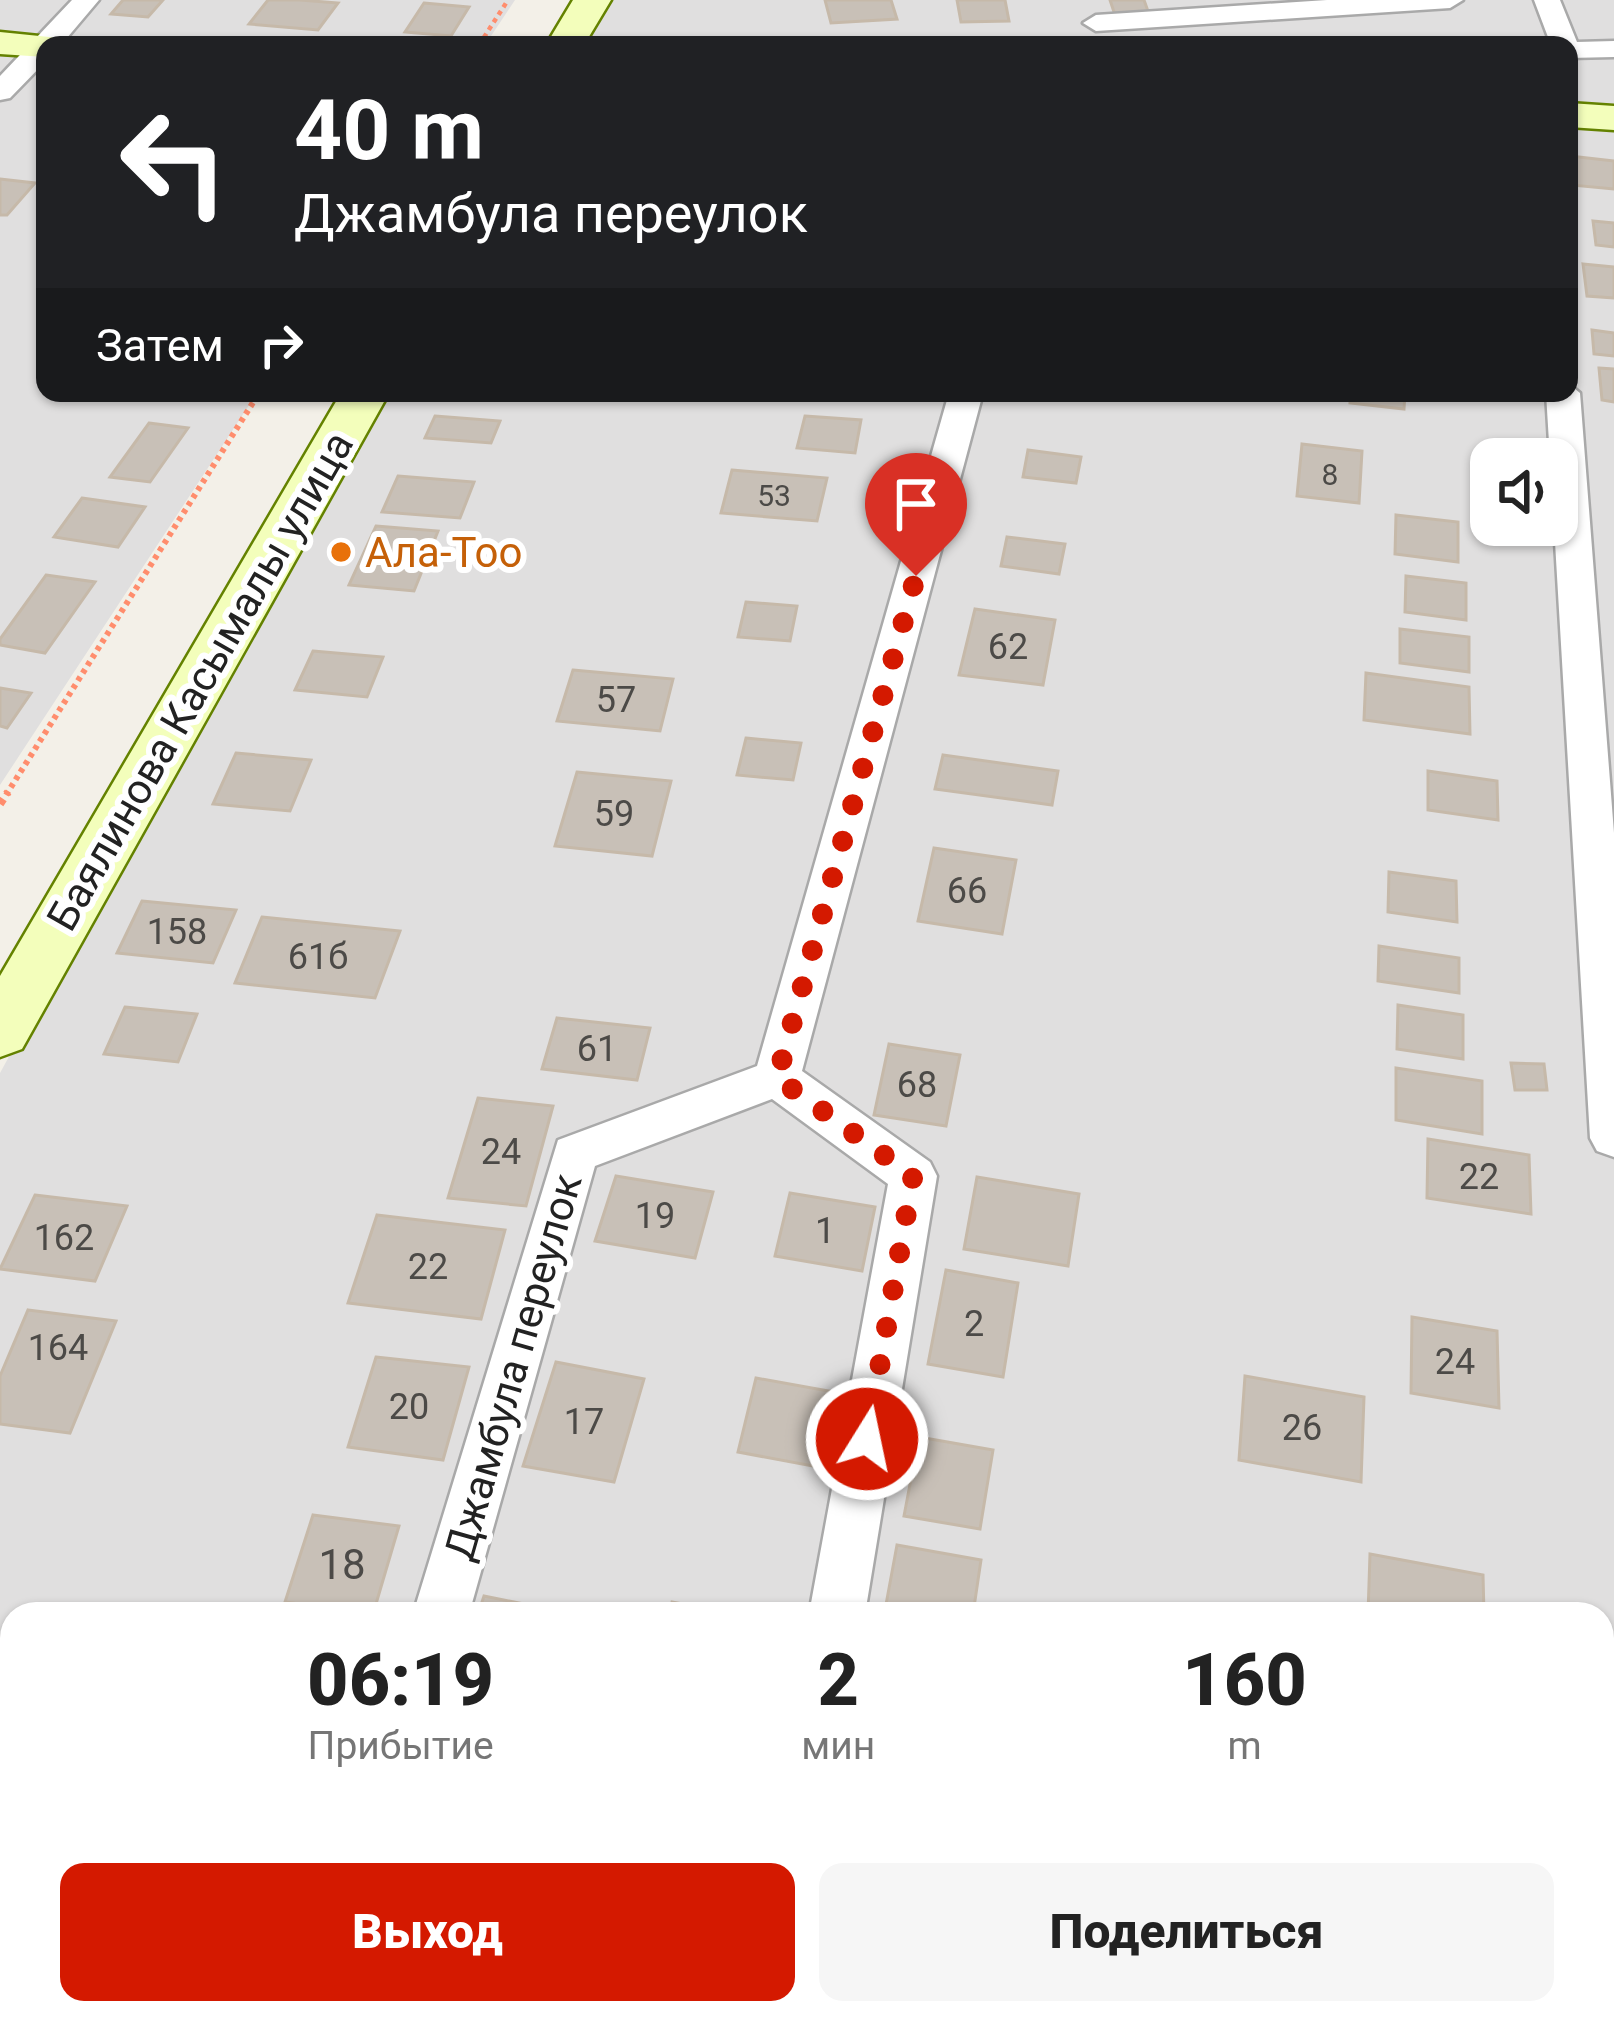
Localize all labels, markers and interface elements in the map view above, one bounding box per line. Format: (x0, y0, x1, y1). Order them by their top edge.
text: 40 m (294, 81, 484, 180)
icon: left (96, 84, 252, 240)
text: Джамбула переулок (294, 182, 808, 245)
icon: right (248, 312, 314, 378)
text: Затем (96, 319, 224, 372)
street label: Баялинова Касымалы улица (37, 423, 363, 939)
map controls (1470, 438, 1578, 546)
button: sound (1470, 438, 1578, 546)
pin (865, 453, 967, 576)
house number: 8 (1322, 457, 1338, 492)
icon: arrive (883, 471, 949, 537)
house number: 53 (757, 478, 791, 513)
place label: Ала-Тоо (365, 528, 522, 577)
marker: Ала-Тоо (328, 539, 354, 565)
house number: 62 (988, 626, 1028, 668)
house number: 57 (596, 679, 636, 721)
house number: 59 (594, 793, 634, 835)
house number: 66 (947, 870, 987, 912)
house number: 158 (147, 911, 207, 953)
house number: 61б (288, 936, 348, 978)
house number: 61 (577, 1028, 617, 1070)
house number: 68 (897, 1064, 937, 1106)
house number: 24 (481, 1131, 521, 1173)
house number: 22 (1459, 1156, 1499, 1198)
street label: Джамбула переулок (434, 1168, 592, 1566)
house number: 19 (635, 1195, 675, 1237)
house number: 1 (815, 1210, 835, 1252)
house number: 162 (34, 1217, 94, 1259)
house number: 22 (408, 1246, 448, 1288)
house number: 2 (964, 1303, 984, 1345)
house number: 164 (28, 1327, 88, 1369)
house number: 24 (1435, 1341, 1475, 1383)
position arrow (804, 1376, 930, 1502)
house number: 20 (389, 1386, 429, 1428)
house number: 17 (564, 1401, 604, 1443)
house number: 26 (1282, 1407, 1322, 1449)
house number: 18 (318, 1540, 366, 1589)
text: 06:19 (307, 1638, 494, 1723)
text: 2 (817, 1638, 859, 1723)
text: 160 (1182, 1638, 1307, 1723)
text: Прибытие (308, 1723, 494, 1769)
text: мин (801, 1723, 875, 1769)
text: m (1227, 1723, 1262, 1769)
button: Выход (60, 1863, 795, 2001)
button: Поделиться (819, 1863, 1554, 2001)

